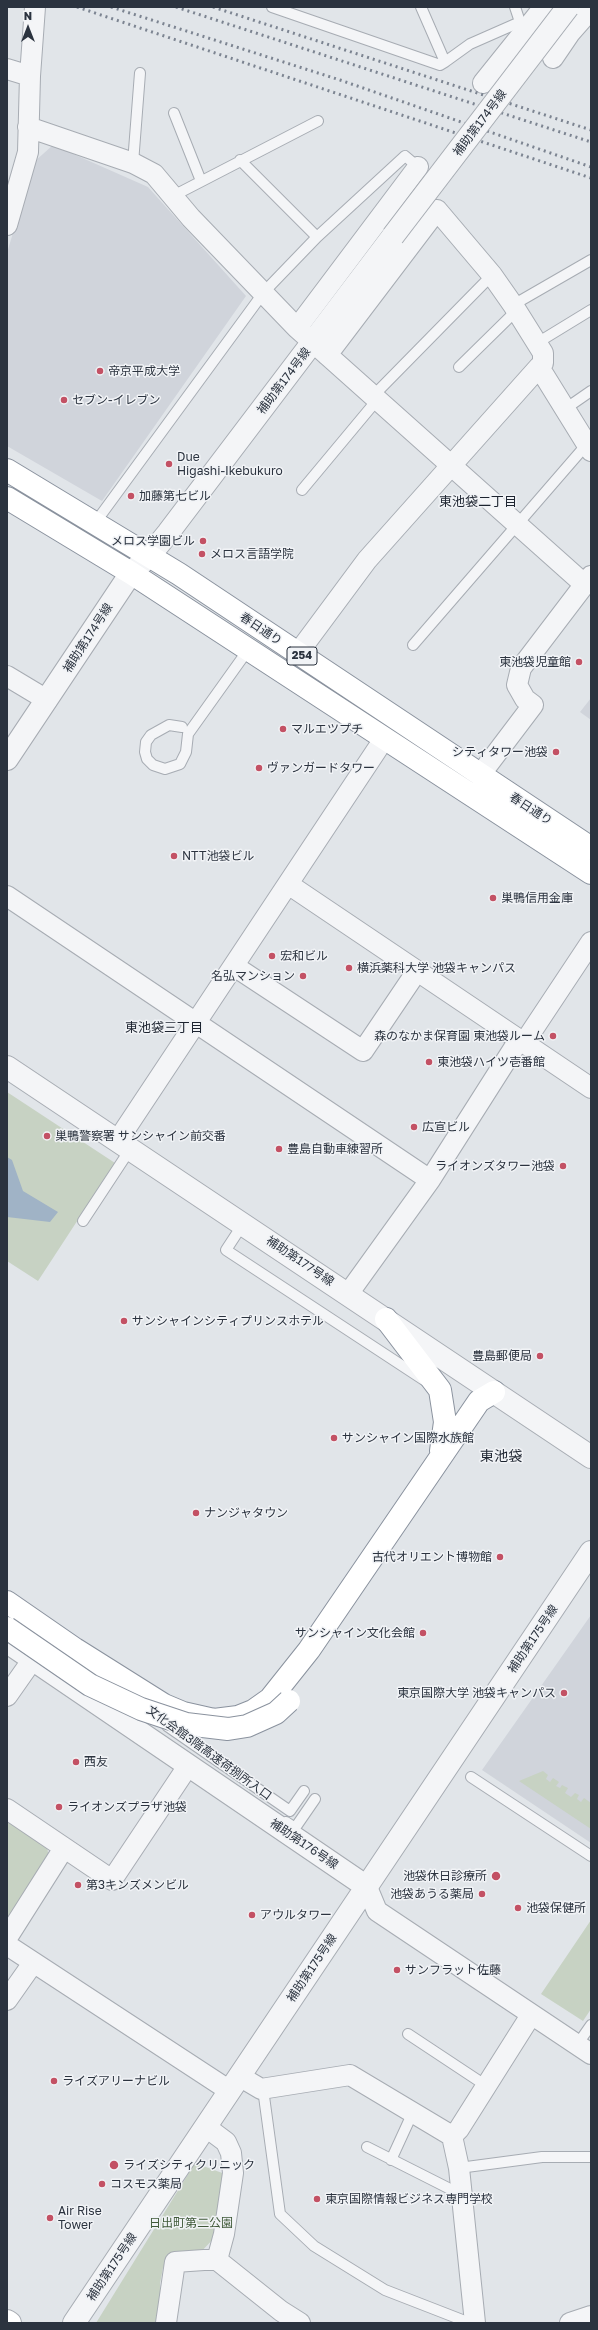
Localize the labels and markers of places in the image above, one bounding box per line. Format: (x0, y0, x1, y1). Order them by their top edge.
place label: 帝京平成大学 (108, 364, 180, 378)
marker: 帝京平成大学 (95, 366, 105, 376)
place label: セブン-イレブン (72, 393, 161, 407)
marker: セブン-イレブン (59, 395, 69, 405)
place label: Due Higashi-Ikebukuro (177, 450, 283, 478)
marker: Due Higashi-Ikebukuro (164, 459, 174, 469)
place label: 加藤第七ビル (139, 489, 211, 503)
marker: 加藤第七ビル (126, 491, 136, 501)
place label: メロス学園ビル (111, 534, 195, 548)
marker: メロス学園ビル (198, 536, 208, 546)
place label: メロス言語学院 (210, 547, 294, 561)
marker: メロス言語学院 (197, 549, 207, 559)
place label: 東池袋児童館 (499, 655, 571, 669)
marker: 東池袋児童館 (574, 657, 584, 667)
place label: マルエツプチ (291, 722, 363, 736)
marker: マルエツプチ (278, 724, 288, 734)
place label: シティタワー池袋 (452, 745, 548, 759)
marker: シティタワー池袋 (551, 747, 561, 757)
place label: ヴァンガードタワー (267, 761, 375, 775)
marker: ヴァンガードタワー (254, 763, 264, 773)
place label: NTT池袋ビル (182, 849, 254, 863)
marker: NTT池袋ビル (169, 851, 179, 861)
place label: 巣鴨信用金庫 (501, 891, 573, 905)
marker: 巣鴨信用金庫 (488, 893, 498, 903)
place label: 宏和ビル (280, 949, 328, 963)
marker: 宏和ビル (267, 951, 277, 961)
place label: 横浜薬科大学 池袋キャンパス (357, 961, 516, 975)
marker: 横浜薬科大学 池袋キャンパス (344, 963, 354, 973)
place label: 名弘マンション (211, 969, 295, 983)
marker: 名弘マンション (298, 971, 308, 981)
place label: 森のなかま保育園 東池袋ルーム (374, 1029, 545, 1043)
marker: 森のなかま保育園 東池袋ルーム (548, 1031, 558, 1041)
place label: 東池袋ハイツ壱番館 (437, 1055, 545, 1069)
marker: 東池袋ハイツ壱番館 (424, 1057, 434, 1067)
place label: 広宣ビル (422, 1120, 470, 1134)
marker: 広宣ビル (409, 1122, 419, 1132)
place label: 巣鴨警察署 サンシャイン前交番 (55, 1129, 226, 1143)
marker: 巣鴨警察署 サンシャイン前交番 (42, 1131, 52, 1141)
place label: 豊島自動車練習所 (287, 1142, 383, 1156)
marker: 豊島自動車練習所 (274, 1144, 284, 1154)
place label: ライオンズタワー池袋 (435, 1159, 555, 1173)
marker: ライオンズタワー池袋 (558, 1161, 568, 1171)
place label: サンシャインシティプリンスホテル (132, 1314, 324, 1328)
marker: サンシャインシティプリンスホテル (119, 1316, 129, 1326)
place label: 豊島郵便局 (472, 1349, 532, 1363)
marker: 豊島郵便局 (535, 1351, 545, 1361)
place label: サンシャイン国際水族館 (342, 1431, 474, 1445)
marker: サンシャイン国際水族館 (329, 1433, 339, 1443)
place label: ナンジャタウン (204, 1506, 288, 1520)
marker: ナンジャタウン (191, 1508, 201, 1518)
place label: 古代オリエント博物館 (372, 1550, 492, 1564)
marker: 古代オリエント博物館 (495, 1552, 505, 1562)
place label: サンシャイン文化会館 (295, 1626, 415, 1640)
marker: サンシャイン文化会館 (418, 1628, 428, 1638)
place label: 東京国際大学 池袋キャンパス (397, 1686, 556, 1700)
marker: 東京国際大学 池袋キャンパス (559, 1688, 569, 1698)
place label: 西友 (84, 1755, 108, 1769)
marker: 西友 (71, 1757, 81, 1767)
place label: ライオンズプラザ池袋 (67, 1800, 187, 1814)
marker: ライオンズプラザ池袋 (54, 1802, 64, 1812)
place label: 池袋休日診療所 (403, 1869, 487, 1883)
marker: 池袋休日診療所 (490, 1870, 502, 1882)
place label: 第3キンズメンビル (86, 1878, 189, 1892)
marker: 第3キンズメンビル (73, 1880, 83, 1890)
place label: 池袋あうる薬局 (390, 1887, 474, 1901)
marker: 池袋あうる薬局 (477, 1889, 487, 1899)
place label: 池袋保健所 (526, 1901, 586, 1915)
marker: 池袋保健所 (513, 1903, 523, 1913)
place label: アウルタワー (260, 1908, 332, 1922)
marker: アウルタワー (247, 1910, 257, 1920)
place label: サンフラット佐藤 (405, 1963, 501, 1977)
marker: サンフラット佐藤 (392, 1965, 402, 1975)
place label: ライズアリーナビル (62, 2074, 170, 2088)
marker: ライズアリーナビル (49, 2076, 59, 2086)
place label: ライズシティクリニック (123, 2158, 255, 2172)
marker: ライズシティクリニック (108, 2159, 120, 2171)
place label: コスモス薬局 (110, 2177, 182, 2191)
marker: コスモス薬局 (97, 2179, 107, 2189)
place label: 東京国際情報ビジネス専門学校 (325, 2192, 493, 2206)
marker: 東京国際情報ビジネス専門学校 (312, 2194, 322, 2204)
place label: Air Rise Tower (58, 2204, 102, 2232)
marker: Air Rise Tower (45, 2213, 55, 2223)

